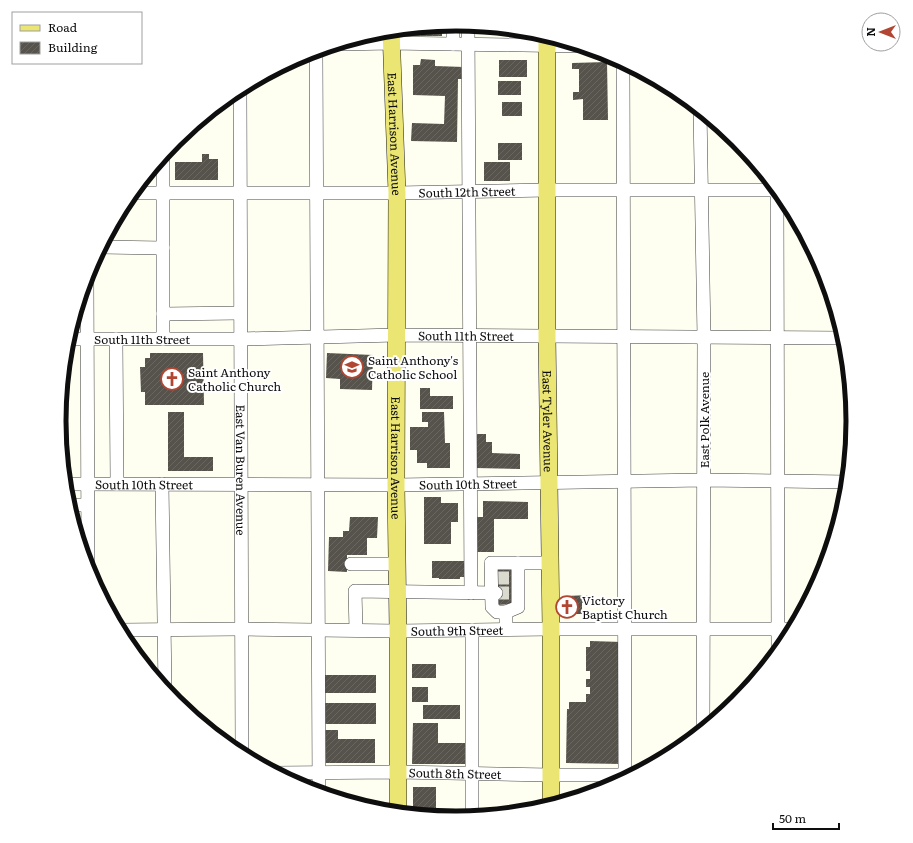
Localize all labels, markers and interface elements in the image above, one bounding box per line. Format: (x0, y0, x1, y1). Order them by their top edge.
legend (12, 12, 142, 64)
north arrow (861, 12, 901, 52)
text: Road (48, 18, 78, 36)
text: N (862, 27, 878, 37)
text: Building (48, 38, 98, 56)
street label: East Harrison Avenue (384, 72, 406, 196)
street label: South 12th Street (418, 182, 516, 202)
street label: South 11th Street (418, 326, 514, 345)
street label: South 11th Street (94, 330, 190, 348)
place label: Saint Anthony's Catholic School (368, 351, 459, 383)
school or university icon: Saint Anthony's Catholic School (339, 354, 365, 380)
place label: Saint Anthony Catholic Church (188, 363, 281, 395)
church icon: Saint Anthony Catholic Church (159, 366, 185, 392)
street label: East Tyler Avenue (538, 370, 558, 472)
street label: East Polk Avenue (695, 372, 713, 468)
street label: East Harrison Avenue (387, 396, 405, 520)
street label: East Van Buren Avenue (232, 404, 250, 536)
street label: South 10th Street (419, 474, 517, 494)
street label: South 10th Street (95, 475, 193, 493)
place label: Victory Baptist Church (582, 591, 668, 623)
church icon: Victory Baptist Church (554, 594, 580, 620)
street label: South 9th Street (411, 621, 504, 640)
street label: South 8th Street (408, 763, 502, 783)
scale bar (773, 805, 839, 831)
text: 50 m (779, 809, 806, 827)

